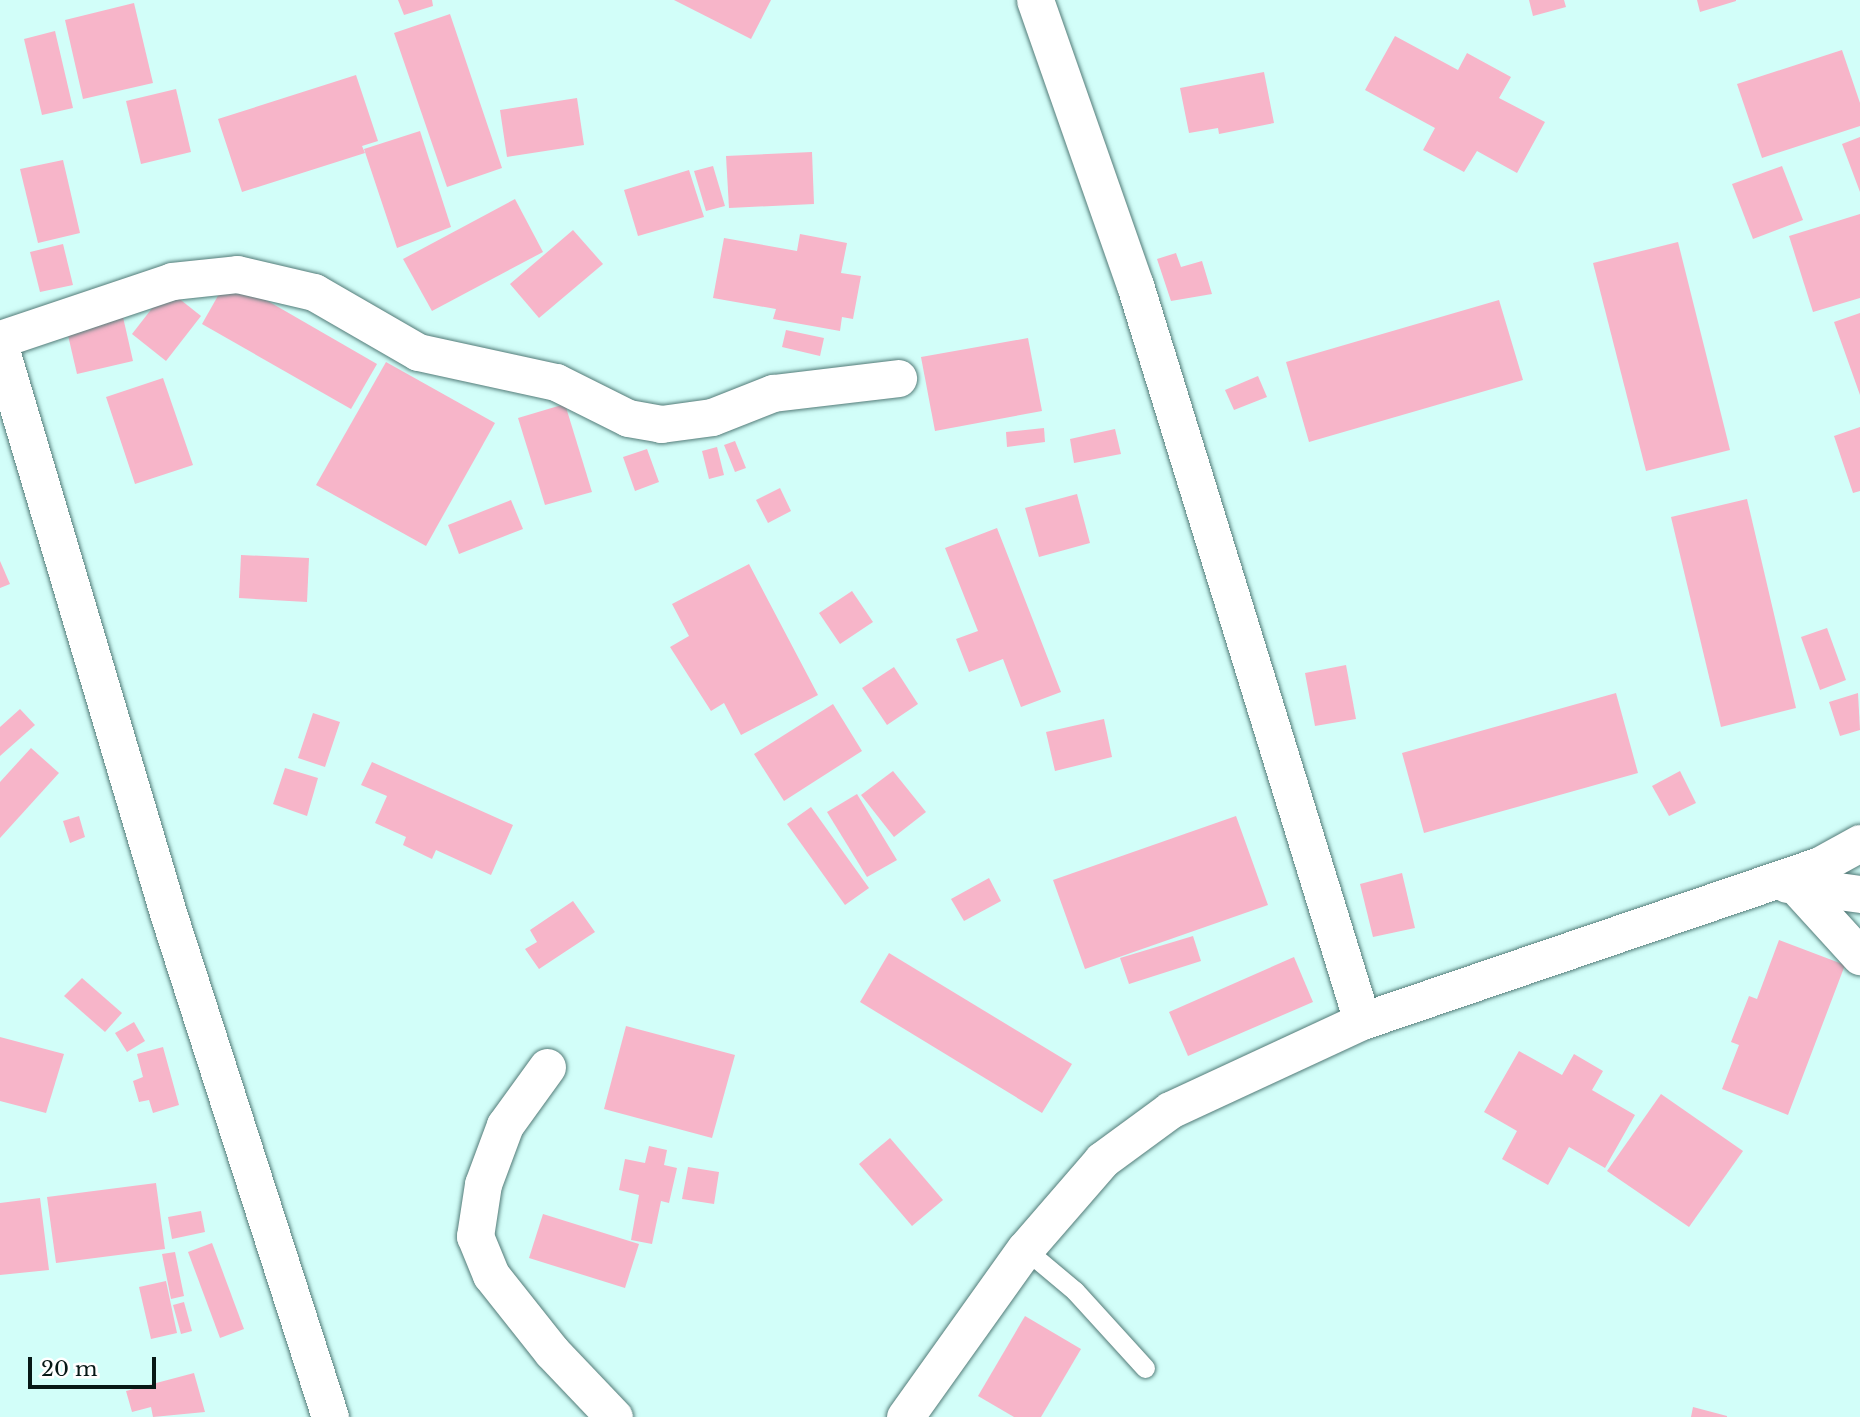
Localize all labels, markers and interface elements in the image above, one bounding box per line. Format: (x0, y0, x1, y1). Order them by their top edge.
scale bar (32, 1344, 159, 1388)
text: 20 m (41, 1356, 98, 1382)

